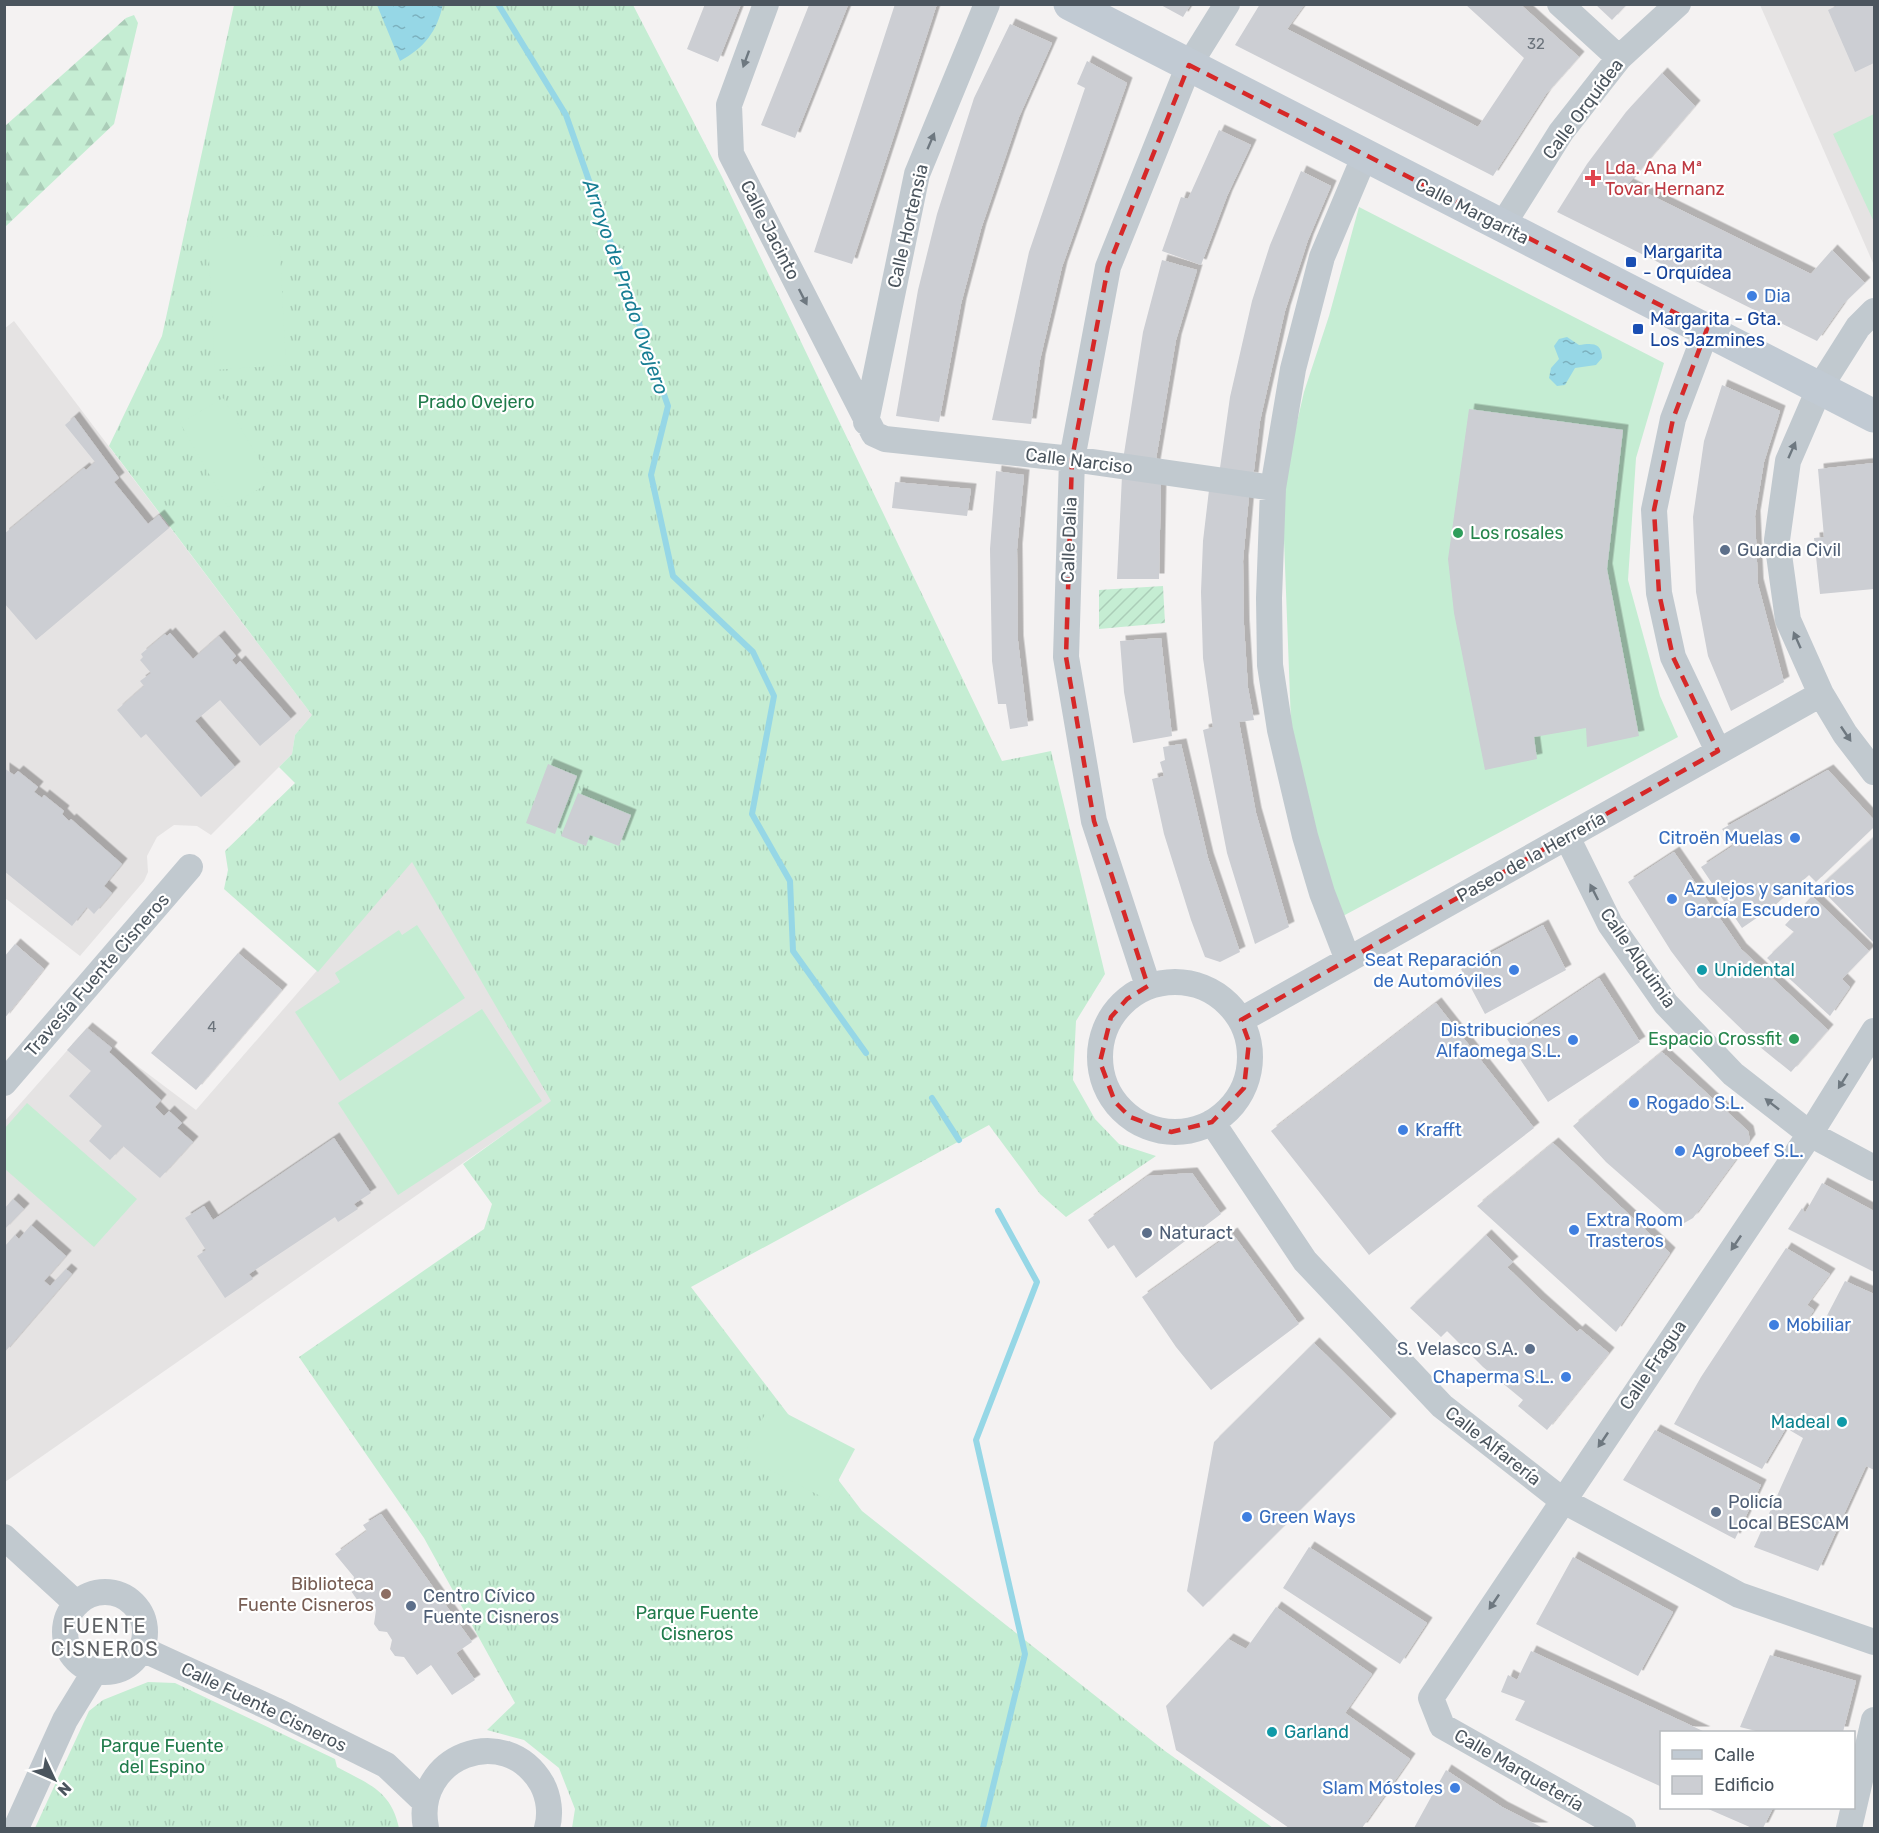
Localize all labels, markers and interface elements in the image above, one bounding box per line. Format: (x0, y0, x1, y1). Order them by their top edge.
house number: 32 (1527, 35, 1545, 53)
one-way arrow (740, 50, 750, 68)
street label: Calle Orquídea (1538, 54, 1628, 164)
one-way arrow (926, 131, 936, 149)
place label: Lda. Ana Mª Tovar Hernanz (1605, 157, 1725, 200)
street label: Calle Hortensia (883, 162, 933, 290)
marker: Lda. Ana Mª Tovar Hernanz (1586, 171, 1600, 185)
street label: Calle Margarita (1411, 173, 1533, 249)
water label: Arroyo de Prado Ovejero (578, 175, 674, 398)
street label: Calle Jacinto (735, 176, 805, 284)
place label: Margarita - Orquídea (1643, 241, 1732, 284)
marker: Margarita - Orquídea (1624, 255, 1638, 269)
place label: Dia (1764, 285, 1791, 307)
one-way arrow (798, 289, 808, 306)
marker: Dia (1745, 289, 1759, 303)
place label: Margarita - Gta. Los Jazmines (1650, 308, 1781, 351)
marker: Margarita - Gta. Los Jazmines (1631, 322, 1645, 336)
park label: Prado Ovejero (417, 391, 535, 413)
one-way arrow (1788, 441, 1797, 458)
street label: Calle Narciso (1024, 443, 1134, 479)
street label: Calle Dalia (1057, 497, 1081, 583)
place label: Los rosales (1470, 522, 1564, 544)
marker: Los rosales (1451, 526, 1465, 540)
place label: Guardia Civil (1737, 539, 1841, 561)
marker: Guardia Civil (1718, 543, 1732, 557)
one-way arrow (1792, 631, 1802, 649)
one-way arrow (1840, 726, 1852, 742)
street label: Paseo de la Herrería (1453, 807, 1609, 907)
place label: Citroën Muelas (1659, 827, 1783, 849)
marker: Citroën Muelas (1788, 831, 1802, 845)
place label: Azulejos y sanitarios García Escudero (1684, 878, 1854, 921)
one-way arrow (1590, 884, 1599, 901)
street label: Travesía Fuente Cisneros (20, 889, 174, 1061)
marker: Azulejos y sanitarios García Escudero (1665, 892, 1679, 906)
street label: Calle Alquimia (1595, 904, 1681, 1012)
place label: Seat Reparación de Automóviles (1365, 949, 1502, 992)
place label: Unidental (1714, 959, 1795, 981)
marker: Seat Reparación de Automóviles (1507, 963, 1521, 977)
marker: Unidental (1695, 963, 1709, 977)
house number: 4 (207, 1018, 217, 1036)
place label: Distribuciones Alfaomega S.L. (1436, 1019, 1561, 1062)
place label: Espacio Crossfit (1648, 1028, 1782, 1050)
marker: Espacio Crossfit (1787, 1032, 1801, 1046)
marker: Distribuciones Alfaomega S.L. (1566, 1033, 1580, 1047)
one-way arrow (1838, 1073, 1849, 1089)
place label: Rogado S.L. (1646, 1092, 1744, 1114)
marker: Rogado S.L. (1627, 1096, 1641, 1110)
one-way arrow (1764, 1099, 1779, 1111)
place label: Krafft (1415, 1119, 1462, 1141)
marker: Krafft (1396, 1123, 1410, 1137)
place label: Agrobeef S.L. (1692, 1140, 1804, 1162)
marker: Agrobeef S.L. (1673, 1144, 1687, 1158)
place label: Extra Room Trasteros (1586, 1209, 1683, 1252)
place label: Naturact (1159, 1222, 1233, 1244)
marker: Extra Room Trasteros (1567, 1223, 1581, 1237)
marker: Naturact (1140, 1226, 1154, 1240)
one-way arrow (1730, 1235, 1742, 1251)
place label: Mobiliar (1786, 1314, 1851, 1336)
street label: Calle Fragua (1615, 1316, 1691, 1414)
marker: Mobiliar (1767, 1318, 1781, 1332)
place label: S. Velasco S.A. (1397, 1338, 1518, 1360)
marker: S. Velasco S.A. (1523, 1342, 1537, 1356)
place label: Chaperma S.L. (1433, 1366, 1554, 1388)
marker: Chaperma S.L. (1559, 1370, 1573, 1384)
street label: Calle Alfarería (1441, 1402, 1545, 1490)
place label: Madeal (1771, 1411, 1830, 1433)
marker: Madeal (1835, 1415, 1849, 1429)
one-way arrow (1597, 1431, 1609, 1447)
place label: Policía Local BESCAM (1728, 1491, 1849, 1534)
marker: Policía Local BESCAM (1709, 1505, 1723, 1519)
place label: Green Ways (1259, 1506, 1356, 1528)
marker: Green Ways (1240, 1510, 1254, 1524)
place label: Biblioteca Fuente Cisneros (238, 1573, 374, 1616)
place label: Centro Cívico Fuente Cisneros (423, 1585, 559, 1628)
marker: Biblioteca Fuente Cisneros (379, 1587, 393, 1601)
one-way arrow (1489, 1594, 1500, 1610)
marker: Centro Cívico Fuente Cisneros (404, 1599, 418, 1613)
park label: Parque Fuente Cisneros (635, 1602, 759, 1645)
district label: FUENTE CISNEROS (51, 1614, 159, 1661)
street label: Calle Fuente Cisneros (178, 1657, 350, 1757)
place label: Garland (1284, 1721, 1349, 1743)
street label: Calle Marquetería (1450, 1724, 1588, 1816)
marker: Garland (1265, 1725, 1279, 1739)
legend (1660, 1731, 1855, 1809)
park label: Parque Fuente del Espino (100, 1735, 224, 1778)
text: Calle (1714, 1744, 1755, 1766)
north arrow (24, 1749, 84, 1809)
text: Edificio (1714, 1774, 1774, 1796)
place label: Slam Móstoles (1322, 1777, 1443, 1799)
text: N (54, 1778, 75, 1800)
marker: Slam Móstoles (1448, 1781, 1462, 1795)

